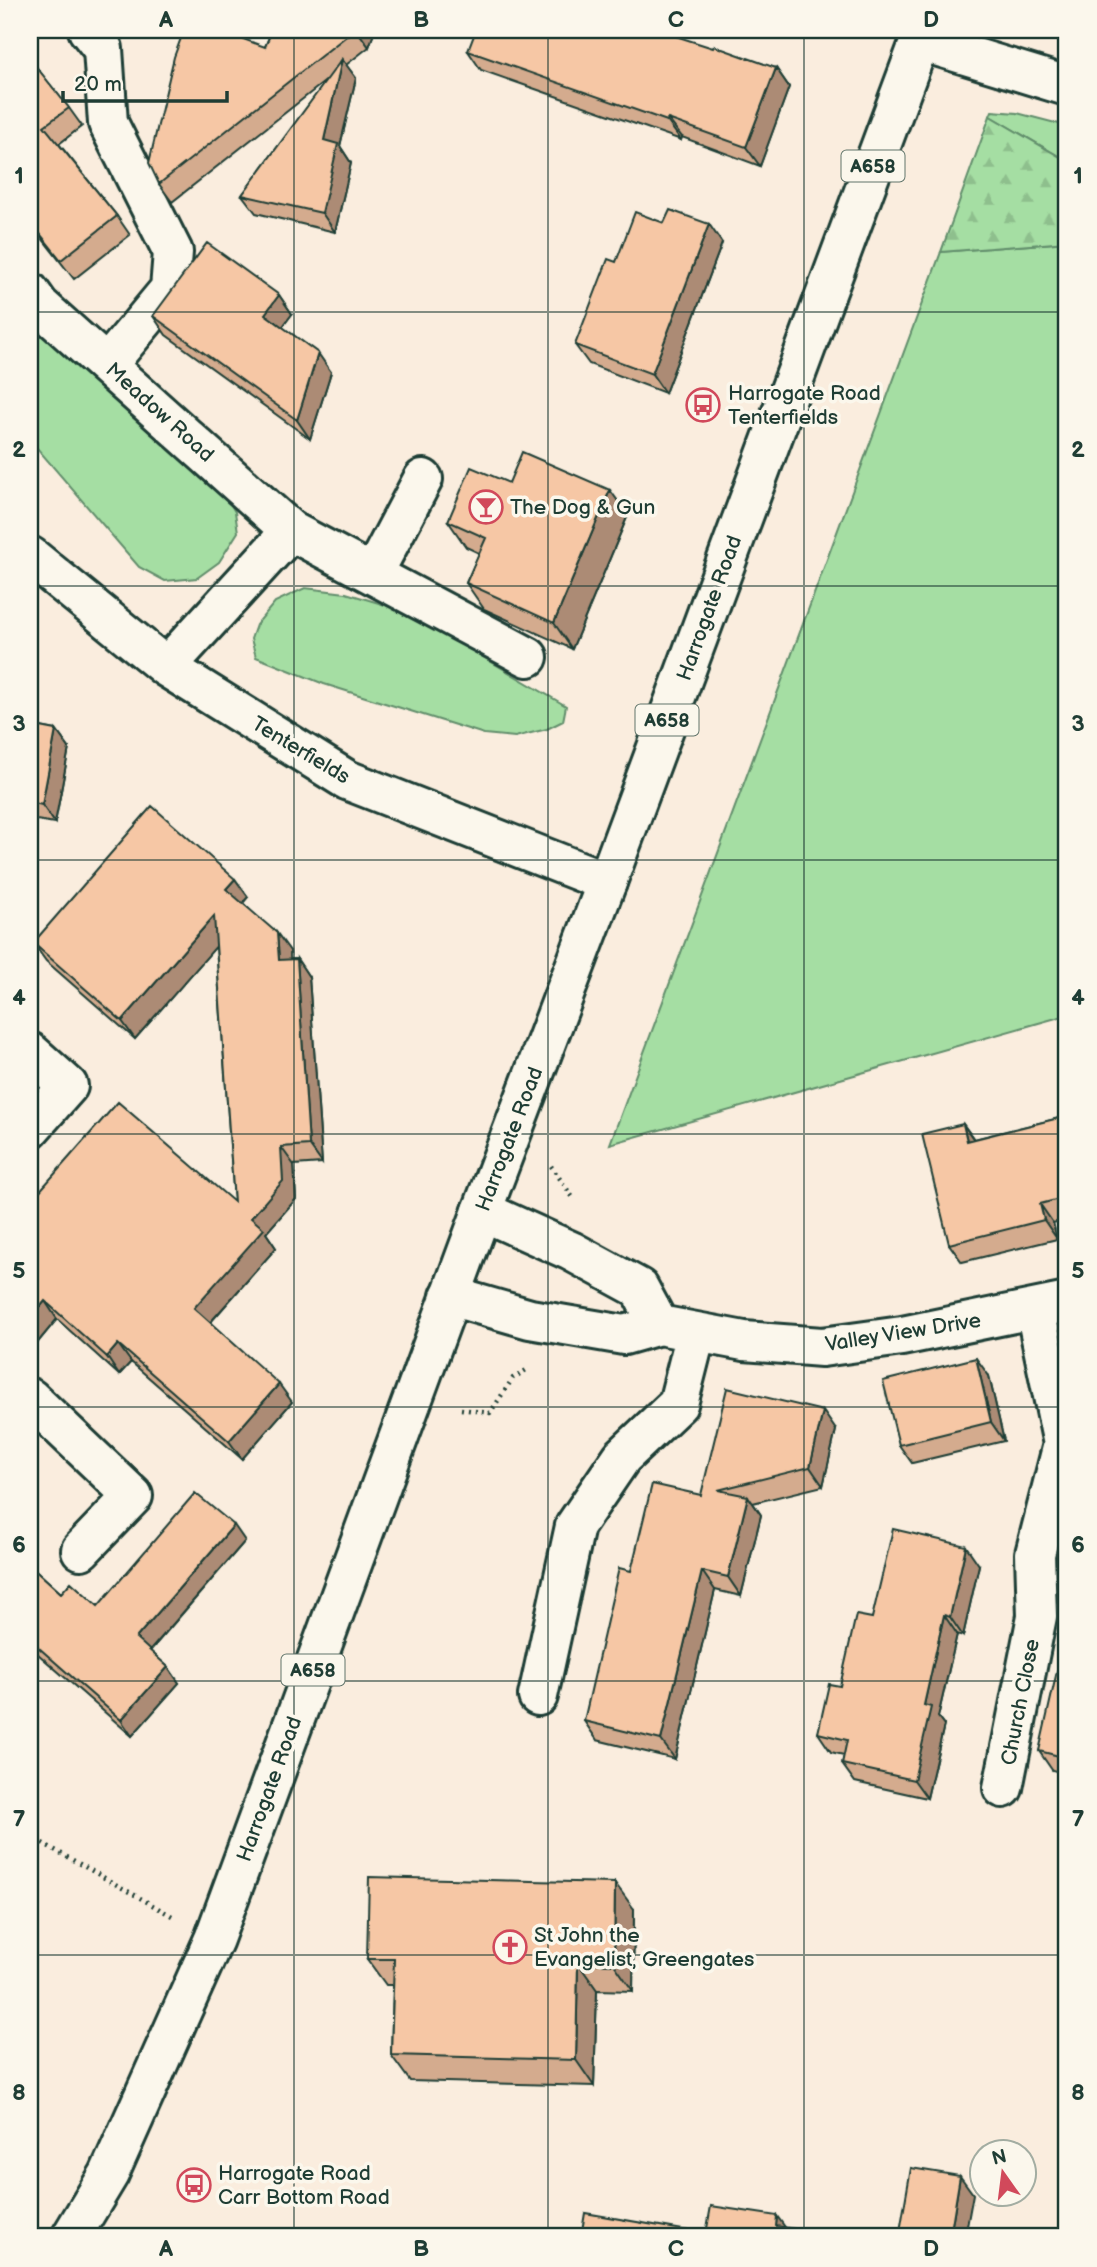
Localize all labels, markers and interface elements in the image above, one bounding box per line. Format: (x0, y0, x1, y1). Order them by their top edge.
text: A (158, 6, 174, 34)
text: B (413, 6, 429, 34)
text: C (668, 6, 684, 34)
text: D (923, 6, 939, 34)
scale bar (63, 60, 228, 104)
text: 20 m (74, 72, 122, 97)
road number: A658 (842, 150, 904, 182)
text: 1 (14, 162, 24, 190)
text: 1 (1073, 162, 1083, 190)
street label: Meadow Road (100, 357, 219, 467)
place label: Harrogate Road Tenterfields (728, 381, 881, 430)
bus stop icon: Harrogate Road Tenterfields (684, 386, 722, 424)
text: 2 (12, 436, 26, 464)
text: 2 (1071, 436, 1085, 464)
bar icon: The Dog & Gun (467, 488, 505, 526)
place label: The Dog & Gun (510, 495, 655, 520)
street label: Harrogate Road (672, 532, 747, 684)
road number: A658 (636, 705, 698, 736)
text: 3 (12, 710, 26, 738)
text: 3 (1071, 710, 1085, 738)
street label: Tenterfields (247, 711, 354, 790)
text: 4 (12, 984, 26, 1012)
text: 4 (1071, 984, 1085, 1012)
street label: Harrogate Road (470, 1063, 548, 1215)
text: 5 (12, 1257, 26, 1285)
text: 5 (1071, 1257, 1085, 1285)
street label: Valley View Drive (823, 1308, 983, 1357)
text: 6 (12, 1531, 26, 1559)
text: 6 (1071, 1531, 1085, 1559)
street label: Church Close (996, 1637, 1045, 1767)
road number: A658 (282, 1654, 344, 1686)
street label: Harrogate Road (232, 1713, 307, 1865)
text: 7 (13, 1805, 26, 1833)
text: 7 (1072, 1805, 1085, 1833)
place label: St John the Evangelist, Greengates (534, 1923, 754, 1972)
church icon: St John the Evangelist, Greengates (491, 1928, 529, 1966)
text: 8 (12, 2079, 26, 2107)
text: 8 (1071, 2079, 1085, 2107)
north arrow (968, 2138, 1038, 2208)
text: N (990, 2145, 1009, 2171)
place label: Harrogate Road Carr Bottom Road (218, 2161, 390, 2210)
bus stop icon: Harrogate Road Carr Bottom Road (175, 2166, 213, 2204)
text: A (158, 2235, 174, 2263)
text: B (413, 2235, 429, 2263)
text: C (668, 2235, 684, 2263)
text: D (923, 2235, 939, 2263)

